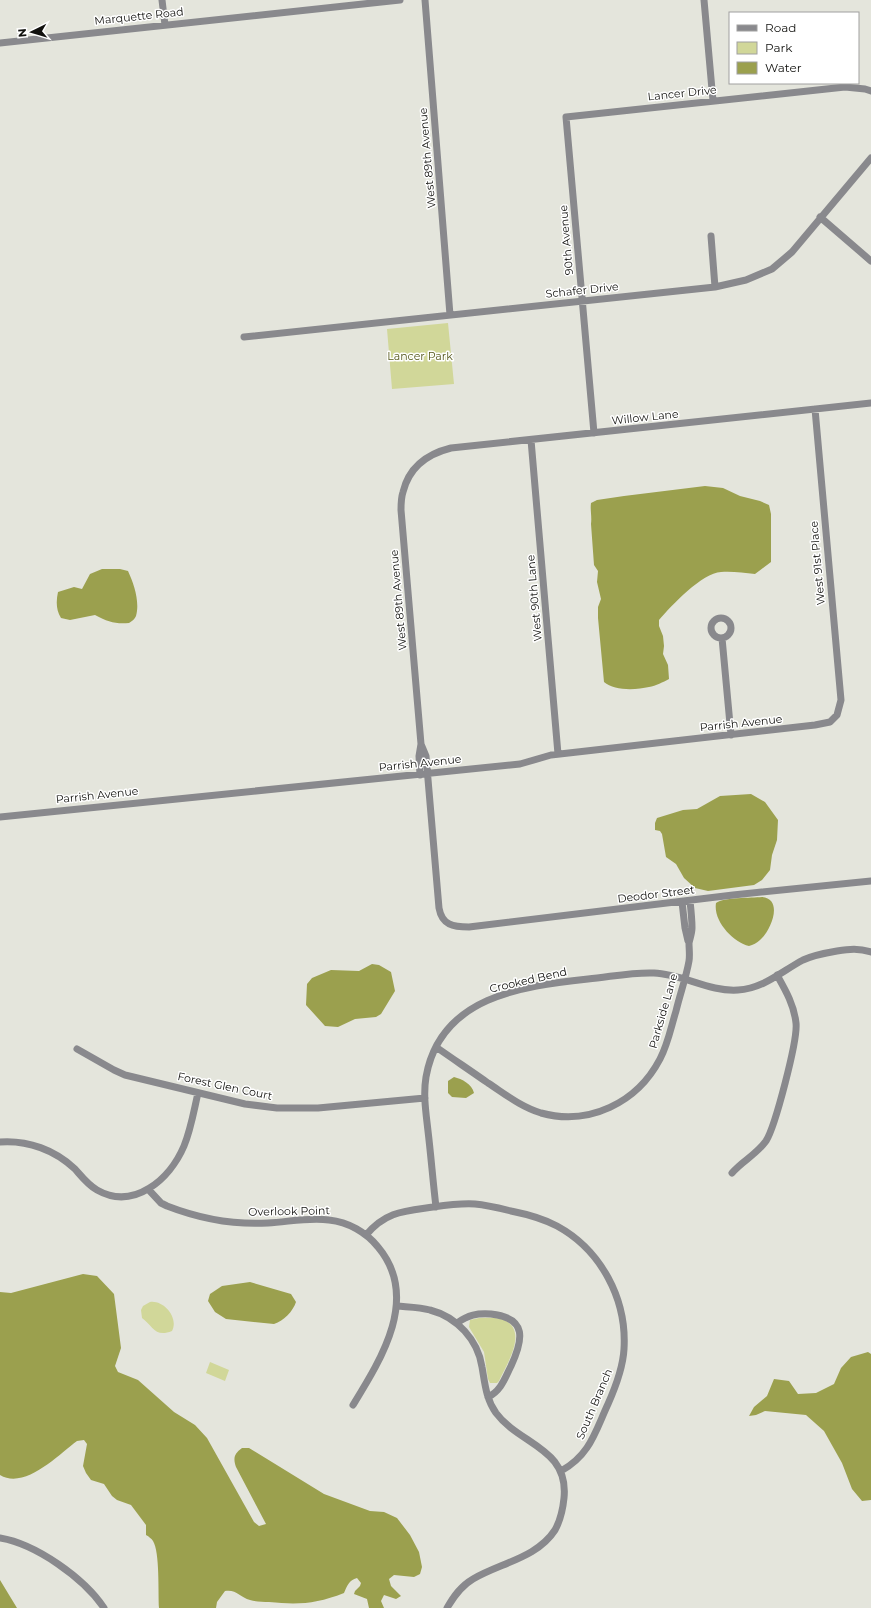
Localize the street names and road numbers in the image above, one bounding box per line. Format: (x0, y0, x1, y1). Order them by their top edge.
street label: Marquette Road (94, 4, 184, 28)
street label: Lancer Drive (647, 82, 718, 104)
street label: West 89th Avenue (416, 107, 438, 209)
street label: 90th Avenue (556, 204, 576, 276)
street label: Schafer Drive (545, 279, 619, 301)
street label: Willow Lane (611, 406, 680, 427)
street label: West 91st Place (806, 520, 828, 606)
street label: West 89th Avenue (387, 549, 409, 651)
street label: West 90th Lane (523, 554, 545, 642)
street label: Parrish Avenue (699, 712, 783, 734)
street label: Parrish Avenue (378, 752, 462, 774)
street label: Parrish Avenue (55, 784, 139, 806)
street label: Deodor Street (617, 882, 696, 906)
street label: Crooked Bend (488, 964, 568, 996)
street label: Parkside Lane (646, 972, 680, 1050)
street label: Forest Glen Court (176, 1069, 274, 1103)
street label: Overlook Point (248, 1203, 331, 1219)
street label: South Branch (573, 1366, 615, 1442)

